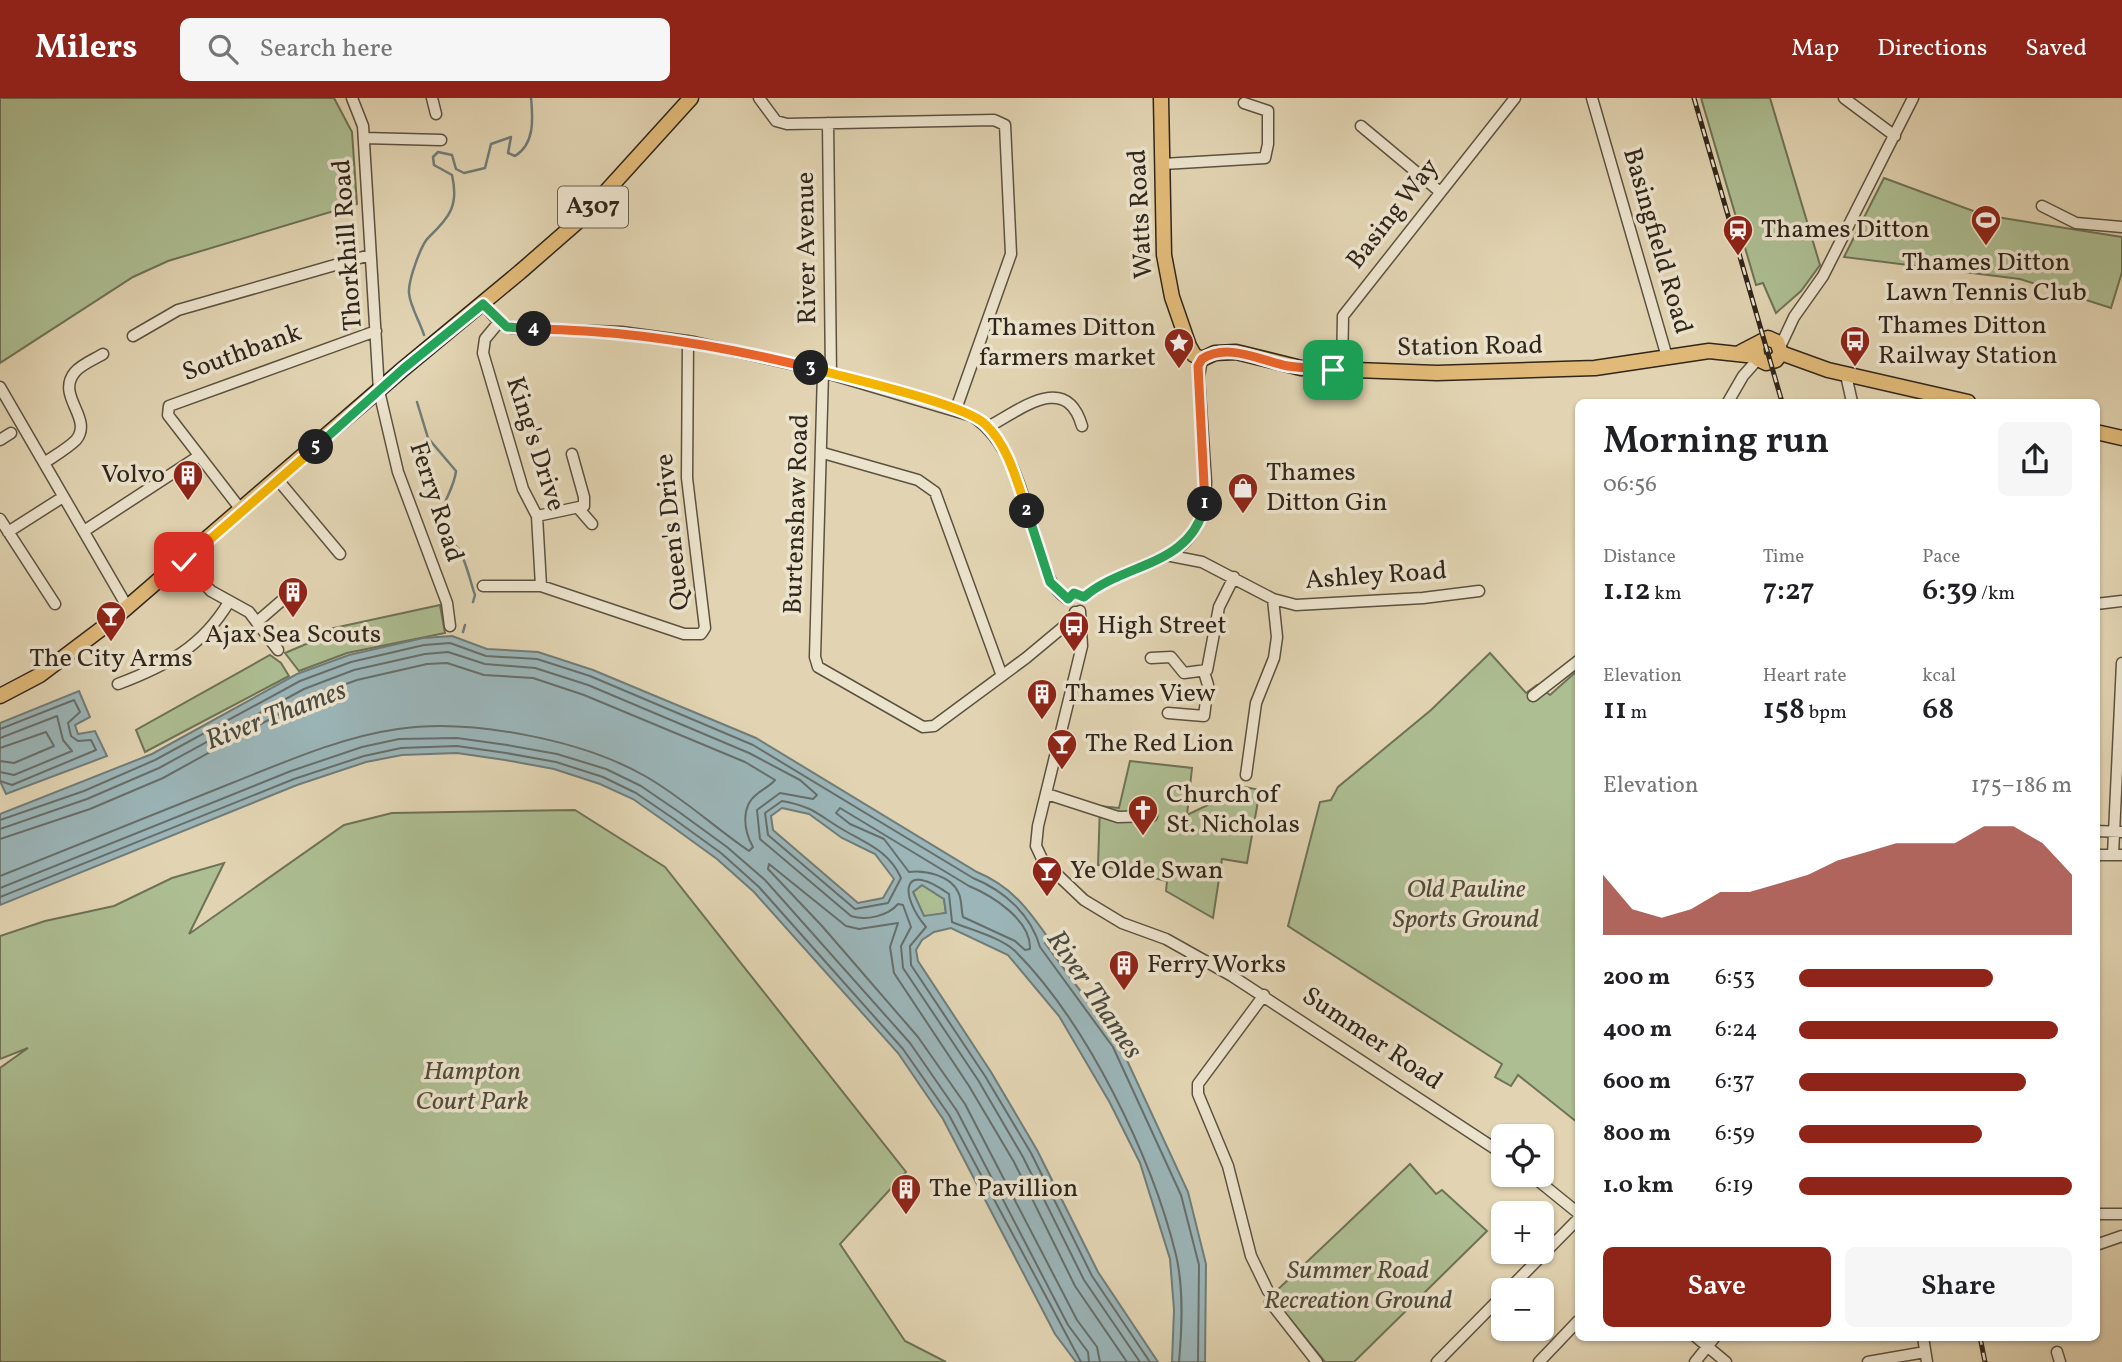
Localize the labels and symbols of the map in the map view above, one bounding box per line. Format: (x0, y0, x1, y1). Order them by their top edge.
street label: Basingfield Road (1613, 144, 1701, 338)
street label: Watts Road (1120, 148, 1162, 280)
street label: Basing Way (1338, 151, 1448, 277)
street label: Thorkhill Road (324, 158, 372, 332)
street label: River Avenue (788, 171, 826, 325)
road number: A307 (558, 186, 628, 228)
sports icon: Thames Ditton Lawn Tennis Club (1969, 203, 2003, 247)
place label: Thames Ditton (1761, 212, 1930, 248)
station icon: Thames Ditton (1721, 213, 1755, 257)
place label: Thames Ditton Lawn Tennis Club (1885, 245, 2087, 311)
place label: Thames Ditton Railway Station (1878, 308, 2057, 374)
place label: Thames Ditton farmers market (979, 310, 1156, 376)
pin: 4 (516, 312, 552, 346)
street label: Southbank (177, 315, 307, 391)
bus stop icon: Thames Ditton Railway Station (1838, 324, 1872, 368)
place icon: Thames Ditton farmers market (1162, 326, 1196, 370)
street label: Station Road (1397, 328, 1543, 366)
pin (1303, 340, 1363, 400)
pin: 3 (794, 350, 828, 386)
street label: King's Drive (496, 372, 574, 516)
street label: Burtenshaw Road (776, 413, 818, 615)
pin: 5 (298, 430, 334, 464)
street label: Ferry Road (400, 437, 472, 567)
street label: Queen's Drive (647, 452, 699, 612)
place label: Thames Ditton Gin (1266, 455, 1387, 521)
place label: Volvo (101, 457, 165, 493)
building icon: Volvo (171, 458, 205, 502)
shop icon: Thames Ditton Gin (1226, 471, 1260, 515)
pin: 1 (1188, 486, 1222, 522)
pin: 2 (1010, 494, 1044, 528)
pin (154, 532, 214, 592)
street label: Ashley Road (1304, 553, 1448, 599)
building icon: Ajax Sea Scouts (276, 575, 310, 619)
bar icon: The City Arms (94, 599, 128, 643)
place label: High Street (1097, 608, 1227, 644)
bus stop icon: High Street (1057, 609, 1091, 653)
place label: Ajax Sea Scouts (205, 617, 381, 653)
place label: The City Arms (29, 641, 193, 677)
water label: River Thames (200, 671, 352, 761)
place label: Thames View (1065, 676, 1216, 712)
building icon: Thames View (1025, 677, 1059, 721)
place label: The Red Lion (1085, 726, 1234, 762)
bar icon: The Red Lion (1045, 727, 1079, 771)
place label: Church of St. Nicholas (1166, 777, 1300, 843)
church icon: Church of St. Nicholas (1126, 793, 1160, 837)
place label: Ye Olde Swan (1070, 853, 1223, 889)
bar icon: Ye Olde Swan (1030, 854, 1064, 898)
park label: Old Pauline Sports Ground (1393, 872, 1540, 938)
water label: River Thames (1036, 923, 1152, 1067)
place label: Ferry Works (1147, 947, 1286, 983)
building icon: Ferry Works (1107, 948, 1141, 992)
street label: Summer Road (1295, 979, 1449, 1099)
park label: Hampton Court Park (415, 1054, 529, 1120)
place label: The Pavillion (929, 1171, 1078, 1207)
building icon: The Pavillion (889, 1172, 923, 1216)
park label: Summer Road Recreation Ground (1264, 1253, 1453, 1319)

